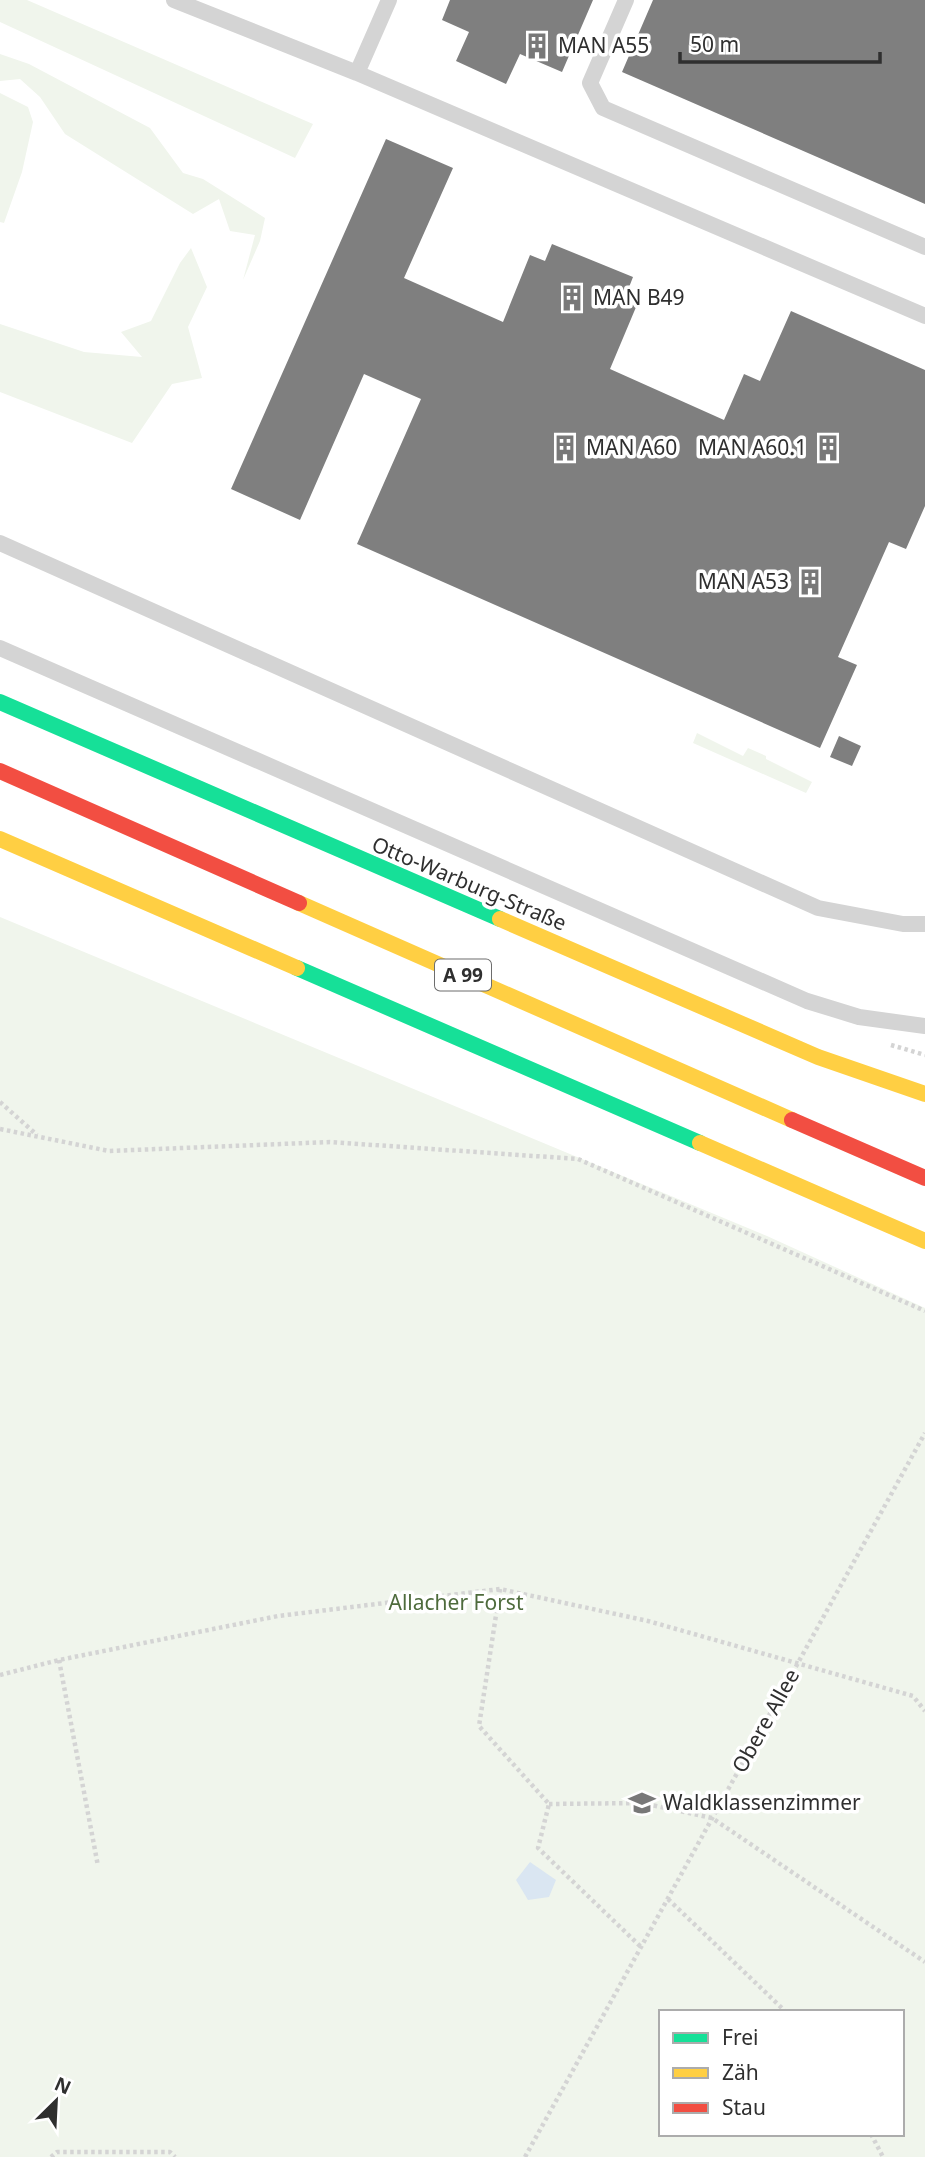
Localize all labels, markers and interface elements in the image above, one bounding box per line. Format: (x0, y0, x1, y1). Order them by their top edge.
scale bar (680, 21, 880, 65)
text: 50 m (690, 30, 739, 58)
building icon: MAN A55 (522, 31, 552, 61)
place label: MAN A55 (558, 31, 649, 59)
building icon: MAN B49 (557, 283, 587, 313)
place label: MAN B49 (593, 283, 685, 311)
building icon: MAN A60 (550, 433, 580, 463)
place label: MAN A60 (586, 433, 677, 461)
place label: MAN A60.1 (698, 433, 807, 461)
building icon: MAN A60.1 (813, 433, 843, 463)
place label: MAN A53 (698, 567, 789, 595)
building icon: MAN A53 (795, 567, 825, 597)
street label: Otto-Warburg-Straße (368, 829, 571, 937)
road number: A 99 (435, 959, 491, 990)
park label: Allacher Forst (389, 1588, 524, 1616)
street label: Obere Allee (725, 1664, 805, 1777)
school or university icon: Waldklassenzimmer (627, 1788, 657, 1818)
place label: Waldklassenzimmer (663, 1788, 861, 1816)
legend (659, 2010, 904, 2136)
text: Frei (722, 2023, 758, 2051)
text: Zäh (722, 2058, 759, 2086)
north arrow (21, 2066, 91, 2136)
text: N (51, 2070, 75, 2100)
text: Stau (722, 2093, 766, 2121)

